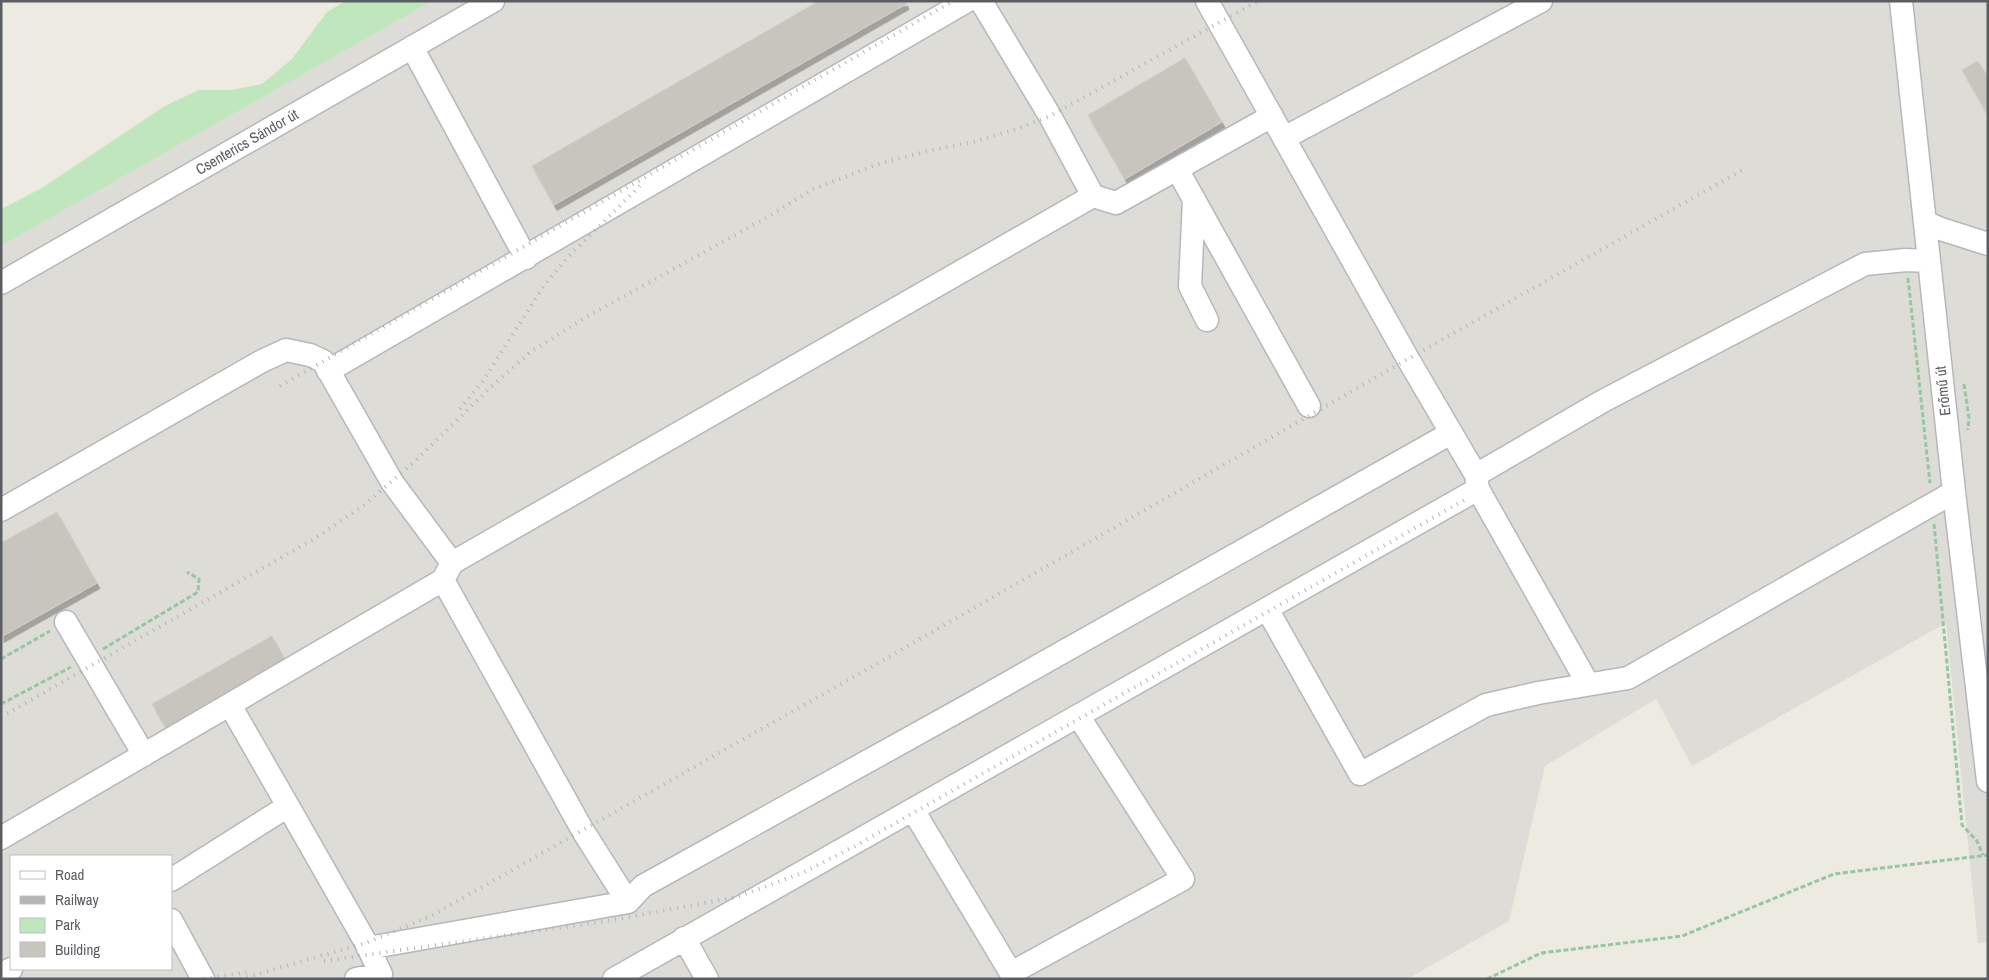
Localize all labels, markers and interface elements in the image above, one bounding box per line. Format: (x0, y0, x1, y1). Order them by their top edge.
street label: Csenterics Sándor út (191, 103, 303, 180)
street label: Erőmű út (1929, 365, 1956, 417)
legend (10, 855, 172, 970)
text: Road (55, 864, 84, 885)
text: Railway (55, 889, 100, 910)
text: Park (55, 914, 81, 935)
text: Building (55, 939, 100, 960)

